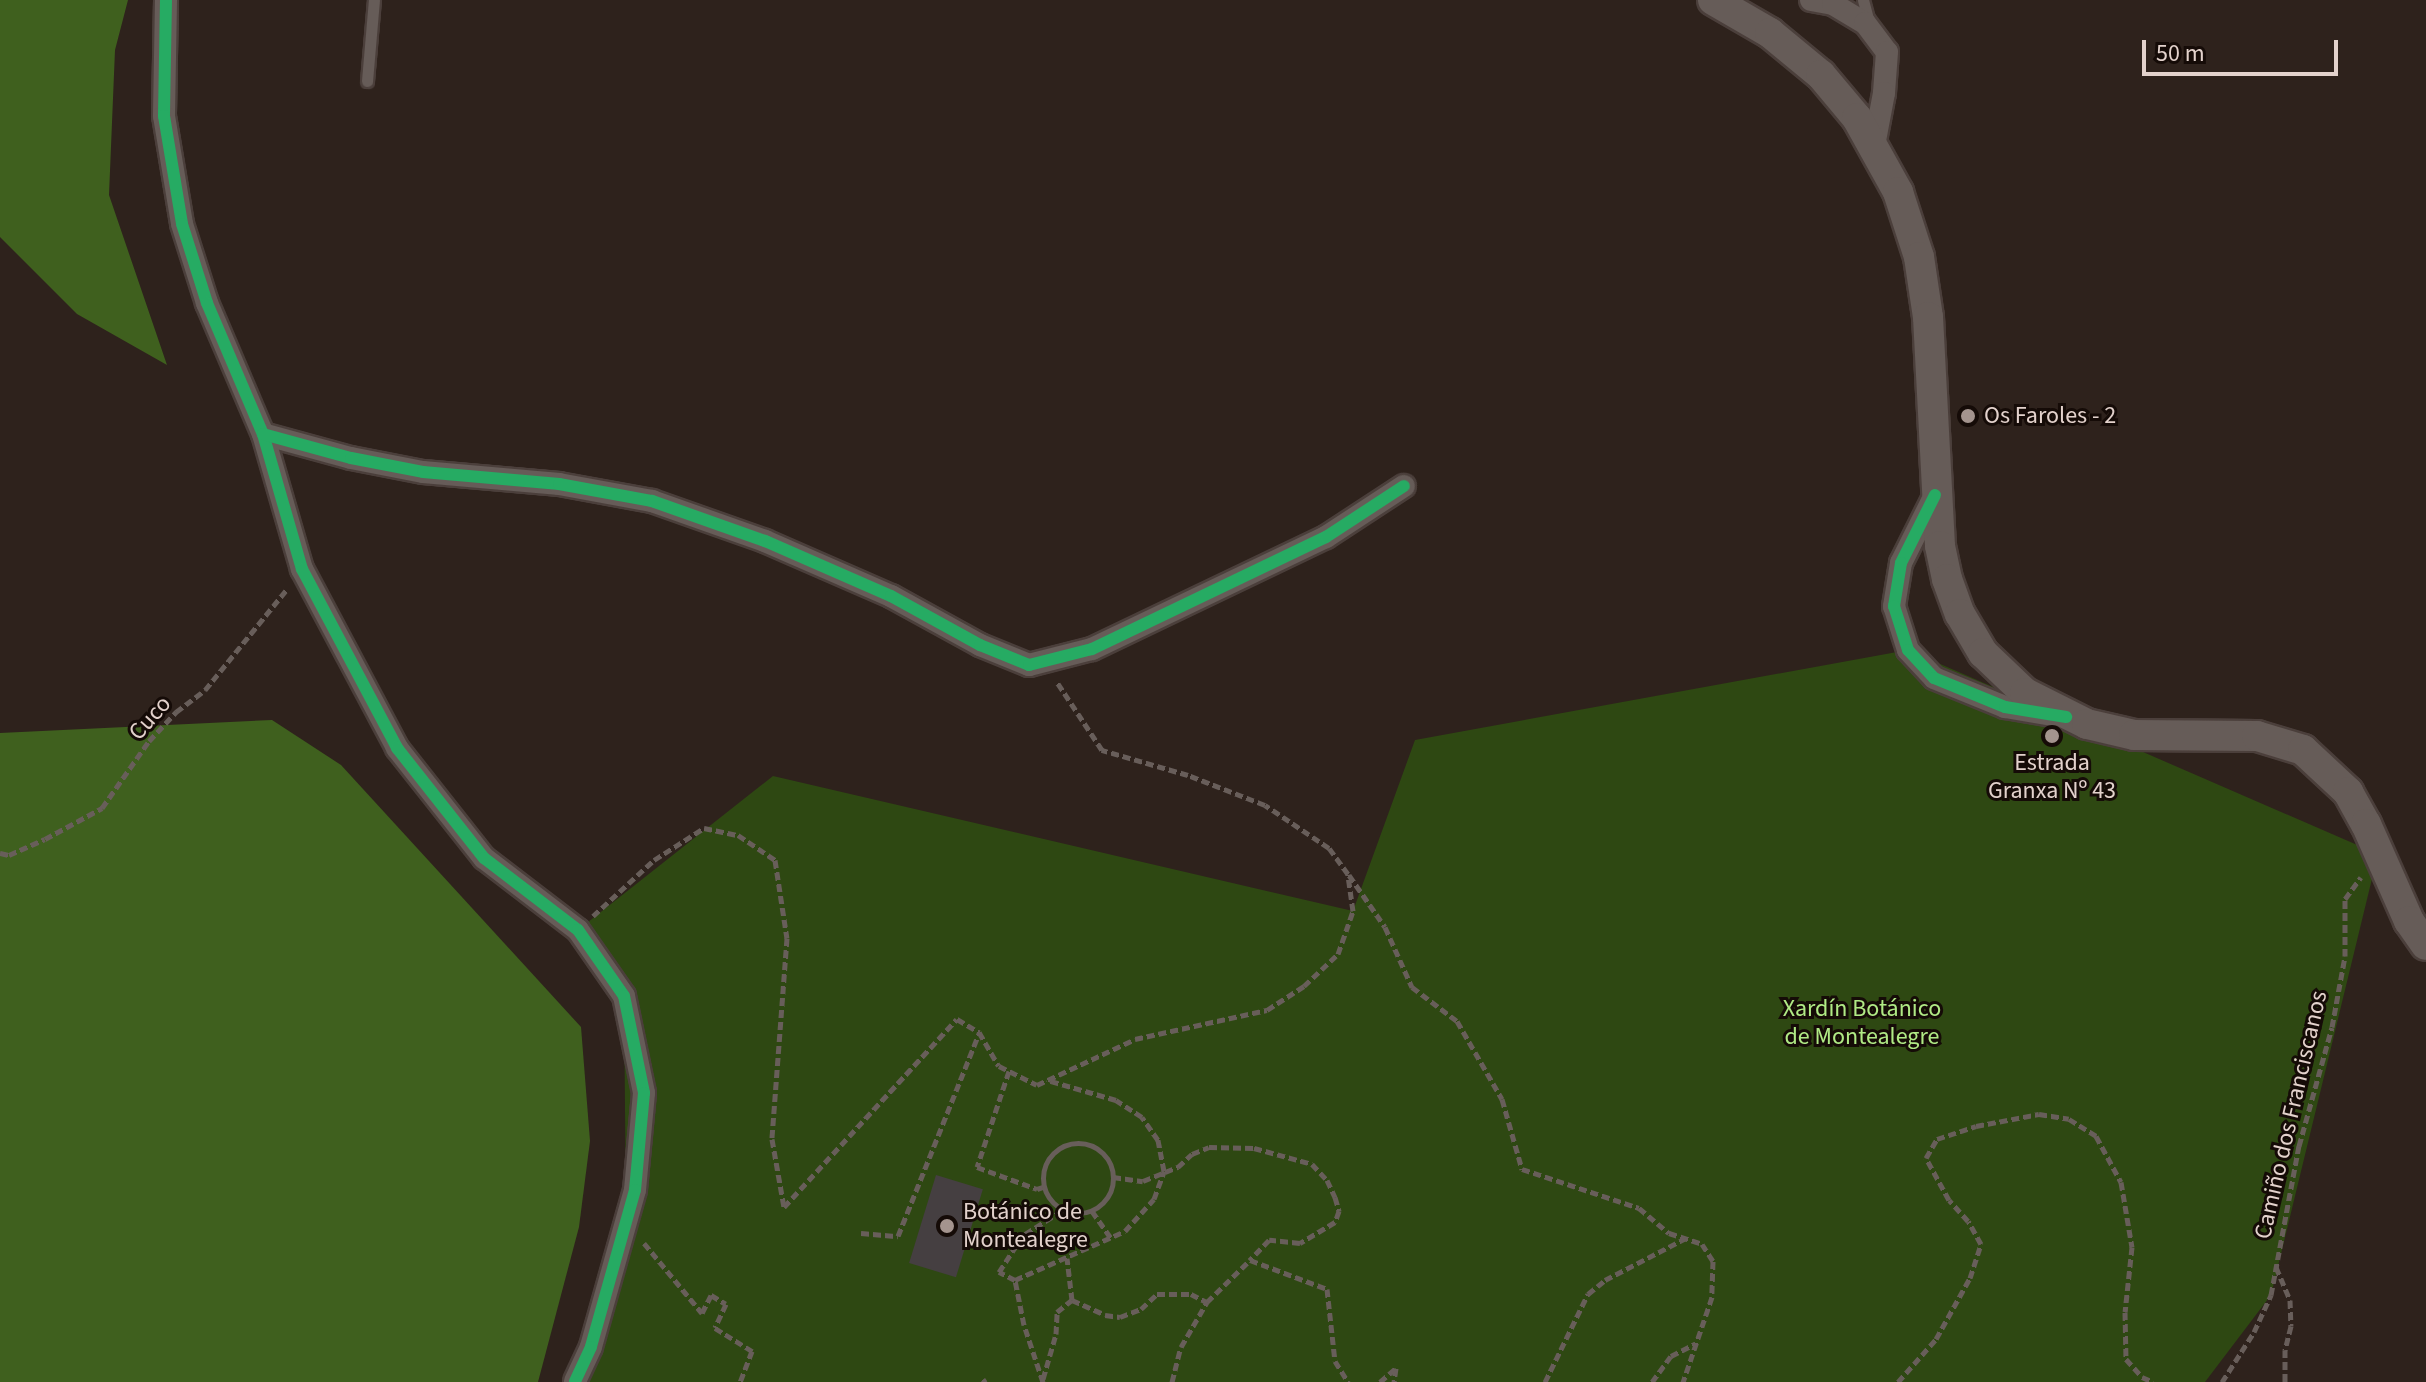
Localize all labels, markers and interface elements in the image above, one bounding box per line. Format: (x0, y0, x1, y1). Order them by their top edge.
scale bar (2146, 24, 2342, 74)
text: 50 m (2156, 36, 2205, 71)
place label: Os Faroles - 2 (1984, 402, 2116, 430)
marker: Os Faroles - 2 (1959, 407, 1977, 425)
street label: Cuco (123, 690, 177, 746)
marker: Estrada Granxa Nº 43 (2043, 727, 2061, 745)
place label: Estrada Granxa Nº 43 (1988, 749, 2116, 805)
street label: Camiño dos Franciscanos (2248, 988, 2334, 1242)
park label: Xardín Botánico de Montealegre (1783, 995, 1941, 1051)
place label: Botánico de Montealegre (963, 1198, 1088, 1254)
marker: Botánico de Montealegre (938, 1217, 956, 1235)

